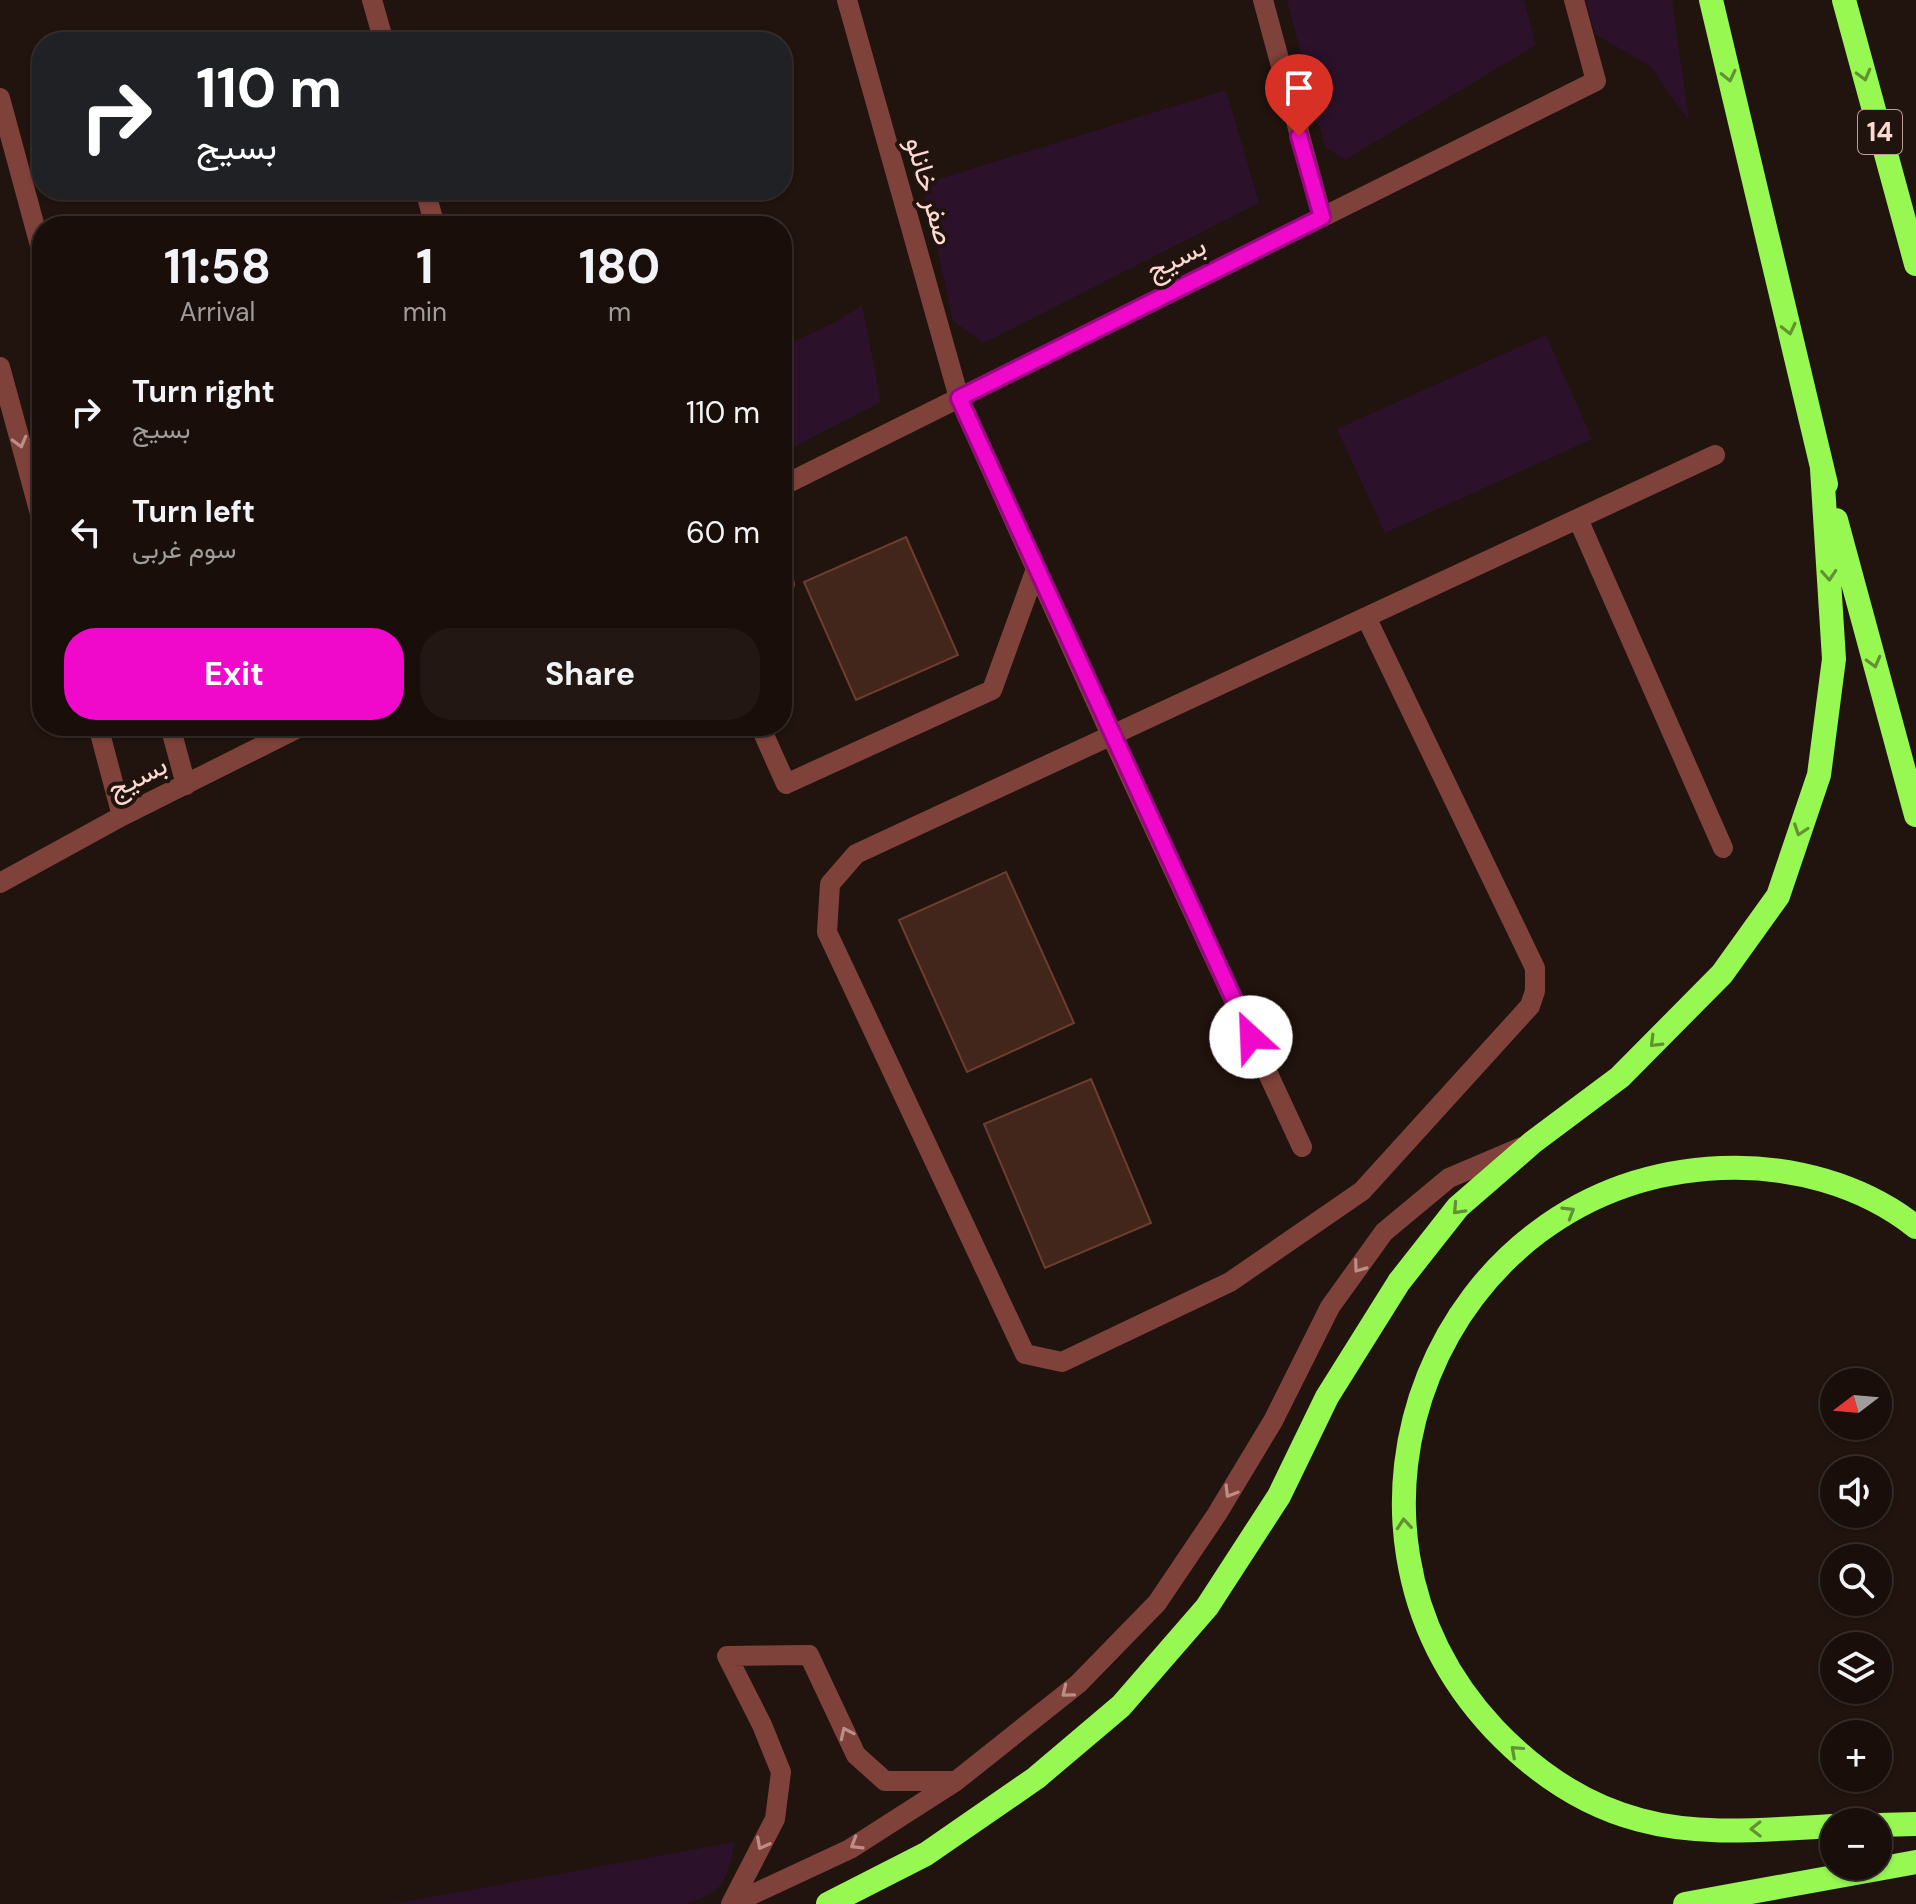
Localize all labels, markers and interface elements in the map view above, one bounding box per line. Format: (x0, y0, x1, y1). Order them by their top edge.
text: 110 m (196, 51, 342, 124)
pin (1265, 54, 1333, 136)
icon: right (64, 64, 168, 168)
icon: arrive (1277, 66, 1321, 110)
one-way arrow (1855, 68, 1872, 82)
one-way arrow (1720, 69, 1737, 82)
road number: 14 (1858, 110, 1902, 154)
text: بسیج (196, 123, 277, 170)
street label: صفر خانلو (897, 133, 963, 249)
street label: بسیج (1140, 227, 1213, 290)
text: 11:58 (164, 235, 271, 298)
text: 1 (416, 235, 434, 298)
text: 180 (579, 235, 660, 298)
text: Arrival (179, 295, 255, 329)
text: min (403, 295, 447, 329)
text: m (608, 295, 631, 329)
one-way arrow (1779, 322, 1796, 335)
text: Turn right (132, 372, 275, 411)
icon: right (64, 390, 108, 434)
text: 110 m (686, 393, 760, 432)
text: بسیج (132, 412, 190, 446)
one-way arrow (11, 435, 28, 449)
text: Turn left (132, 492, 255, 531)
icon: left (64, 510, 108, 554)
text: 60 m (686, 513, 760, 552)
text: سوم غربی (132, 532, 236, 566)
one-way arrow (1820, 569, 1837, 582)
button: Exit (64, 628, 404, 720)
button: Share (420, 628, 760, 720)
one-way arrow (1865, 655, 1882, 669)
street label: بسیج (101, 746, 174, 809)
one-way arrow (1793, 823, 1809, 837)
position arrow (1209, 995, 1293, 1079)
one-way arrow (1650, 1033, 1665, 1047)
one-way arrow (1452, 1200, 1467, 1214)
one-way arrow (1561, 1207, 1575, 1222)
one-way arrow (1355, 1258, 1369, 1272)
north arrow (1820, 1368, 1892, 1440)
map controls (1820, 1368, 1892, 1880)
button: sound (1820, 1456, 1892, 1528)
one-way arrow (1224, 1483, 1240, 1498)
one-way arrow (1396, 1517, 1413, 1530)
button: search (1820, 1544, 1892, 1616)
button: layers (1820, 1632, 1892, 1704)
one-way arrow (1061, 1683, 1076, 1697)
button: + (1820, 1720, 1892, 1792)
one-way arrow (840, 1726, 856, 1741)
one-way arrow (1511, 1746, 1526, 1761)
button: − (1820, 1808, 1892, 1880)
one-way arrow (1749, 1821, 1762, 1838)
one-way arrow (850, 1834, 865, 1850)
one-way arrow (757, 1836, 772, 1850)

